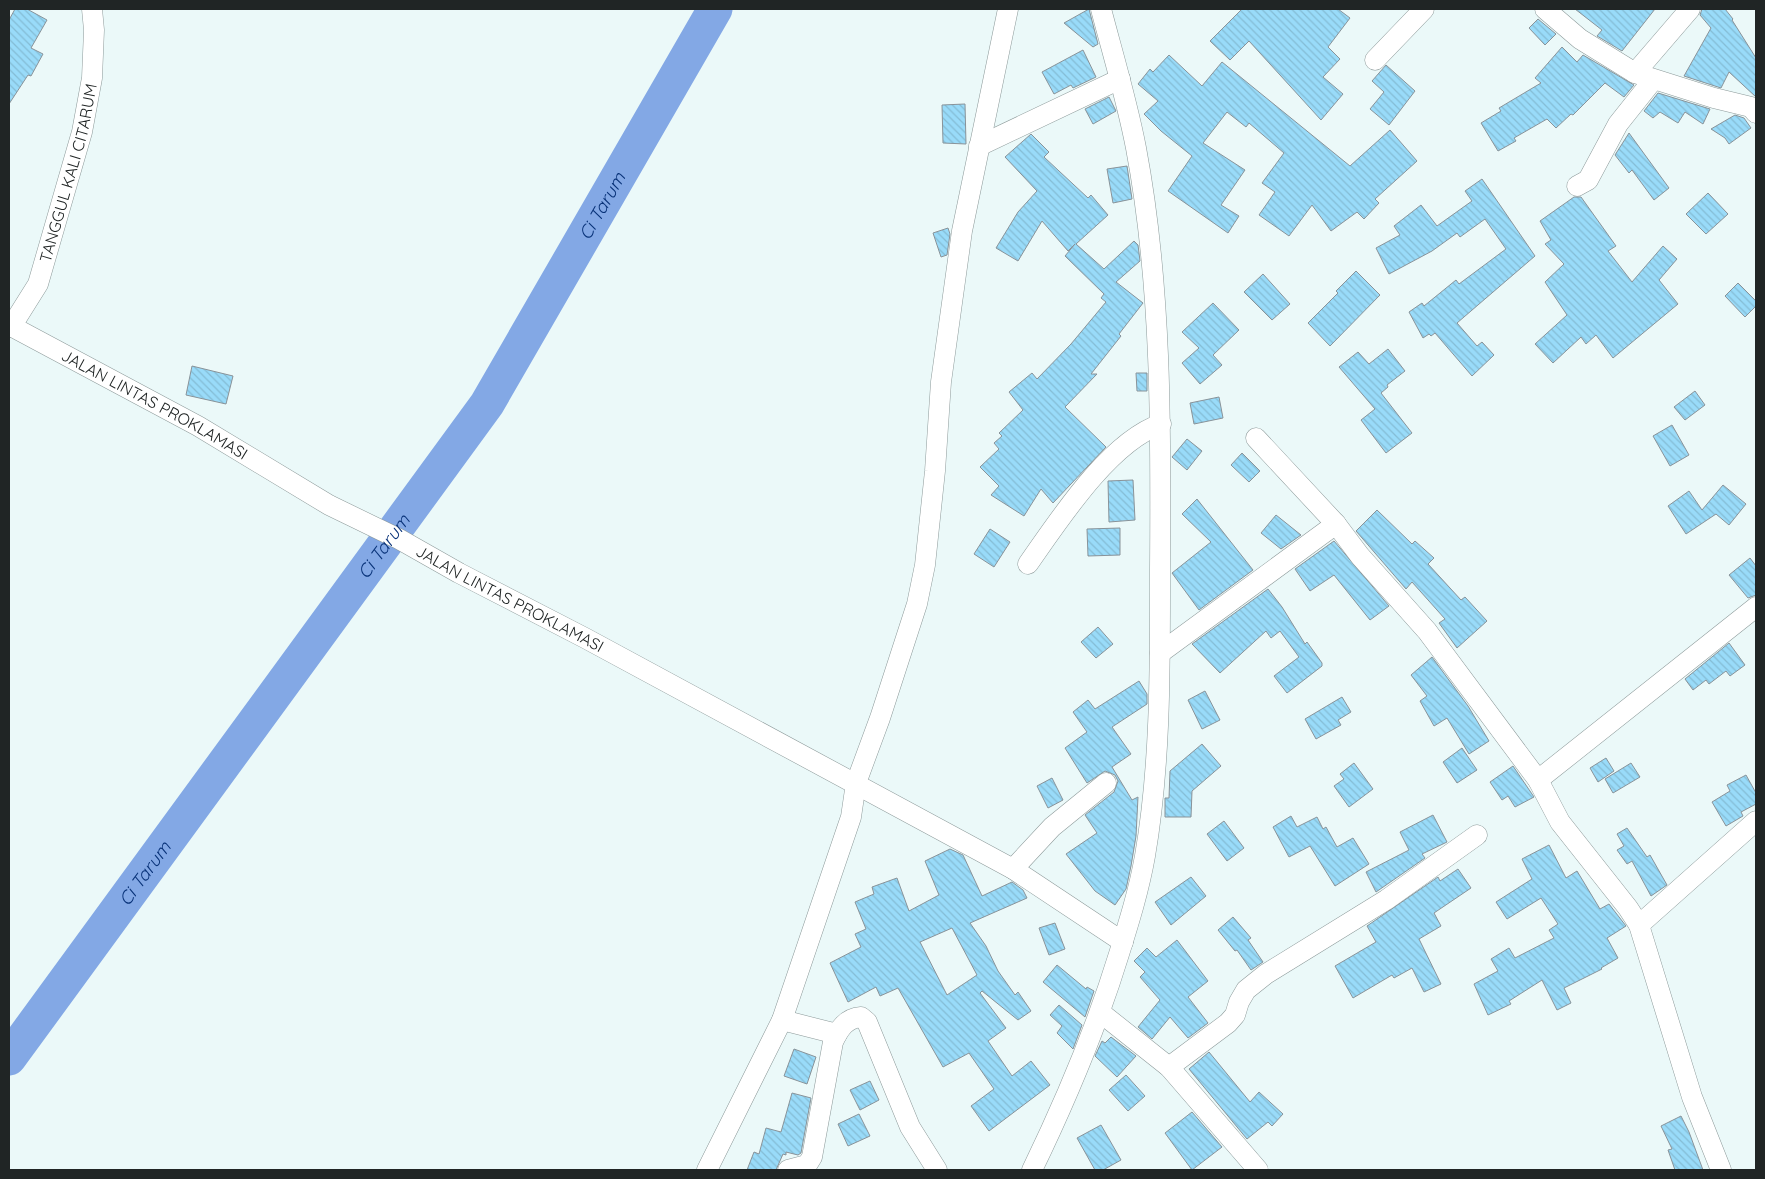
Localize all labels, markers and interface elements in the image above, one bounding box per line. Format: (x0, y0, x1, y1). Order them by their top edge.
street label: TANGGUL KALI CITARUM (35, 82, 101, 265)
water label: Ci Tarum (573, 167, 630, 244)
street label: JALAN LINTAS PROKLAMASI (58, 345, 252, 464)
water label: Ci Tarum (352, 509, 415, 583)
street label: JALAN LINTAS PROKLAMASI (412, 541, 607, 656)
water label: Ci Tarum (113, 836, 176, 910)

